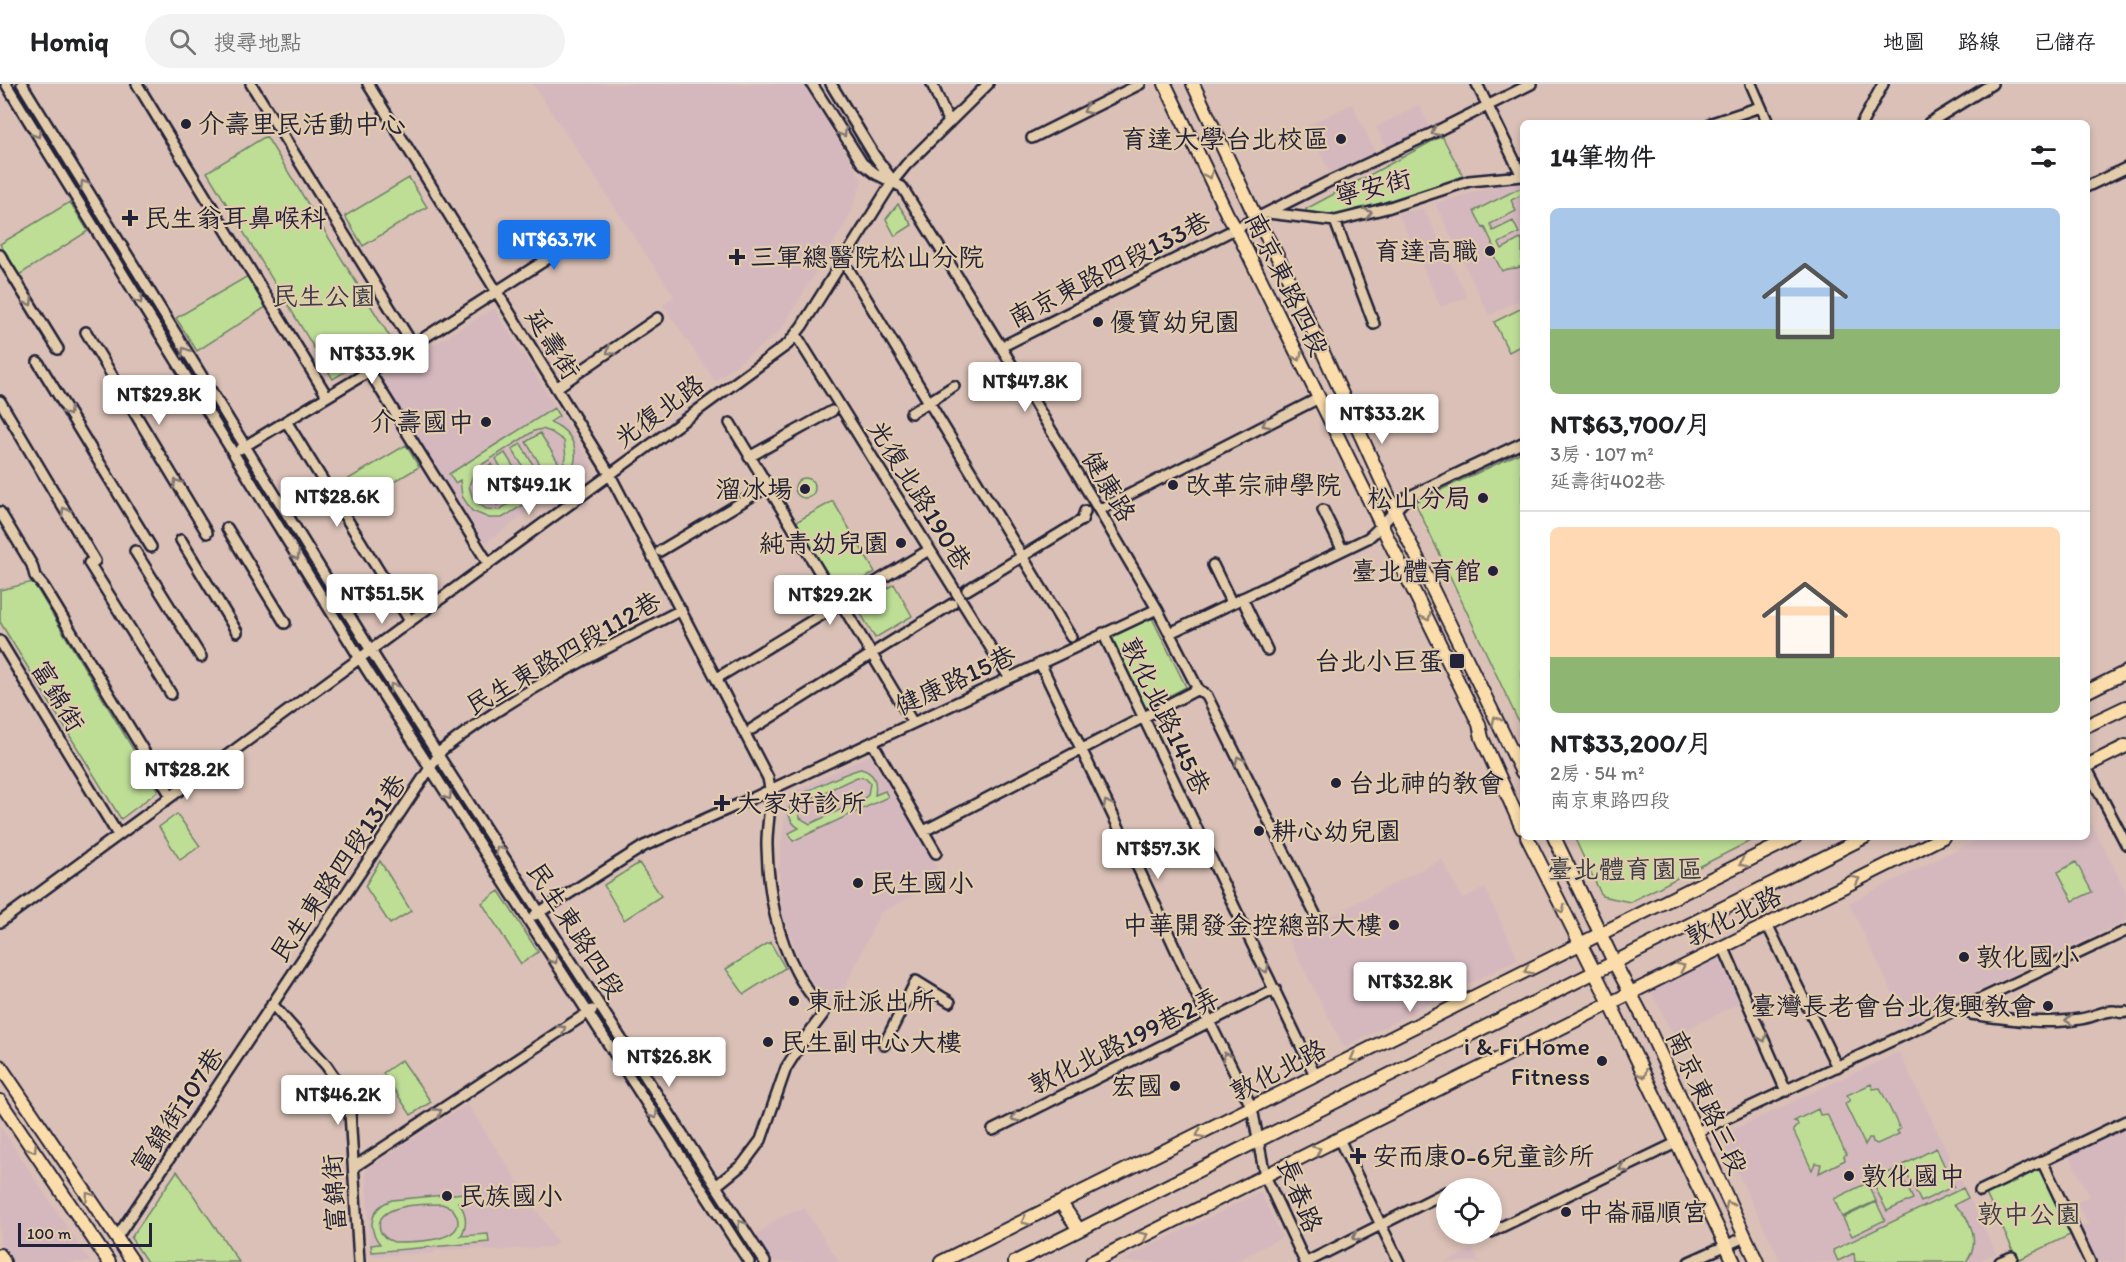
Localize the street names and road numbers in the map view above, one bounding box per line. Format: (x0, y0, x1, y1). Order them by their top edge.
street label: 寧安街 (1331, 162, 1415, 212)
street label: 南京東路四段133巷 (1003, 204, 1215, 334)
street label: 南京東路四段 (1238, 207, 1336, 361)
street label: 延壽街 (519, 302, 587, 386)
street label: 光復北路 (608, 367, 710, 455)
street label: 光復北路190巷 (861, 414, 979, 576)
street label: 健康路 (1075, 444, 1143, 528)
street label: 民生東路四段112巷 (460, 584, 666, 722)
street label: 敦化北路145巷 (1114, 632, 1218, 800)
street label: 健康路15巷 (889, 638, 1021, 722)
street label: 富錦街 (24, 654, 92, 738)
street label: 民生東路四段131巷 (263, 768, 413, 968)
street label: 民生東路四段 (520, 856, 632, 1004)
street label: 敦化北路 (1679, 879, 1787, 953)
street label: 敦化北路199巷2弄 (1023, 981, 1225, 1101)
street label: 南京東路三段 (1660, 1025, 1754, 1179)
street label: 敦化北路 (1224, 1032, 1332, 1108)
street label: 富錦街107巷 (123, 1041, 231, 1179)
street label: 富錦街 (316, 1153, 352, 1233)
street label: 長春路 (1271, 1153, 1329, 1237)

